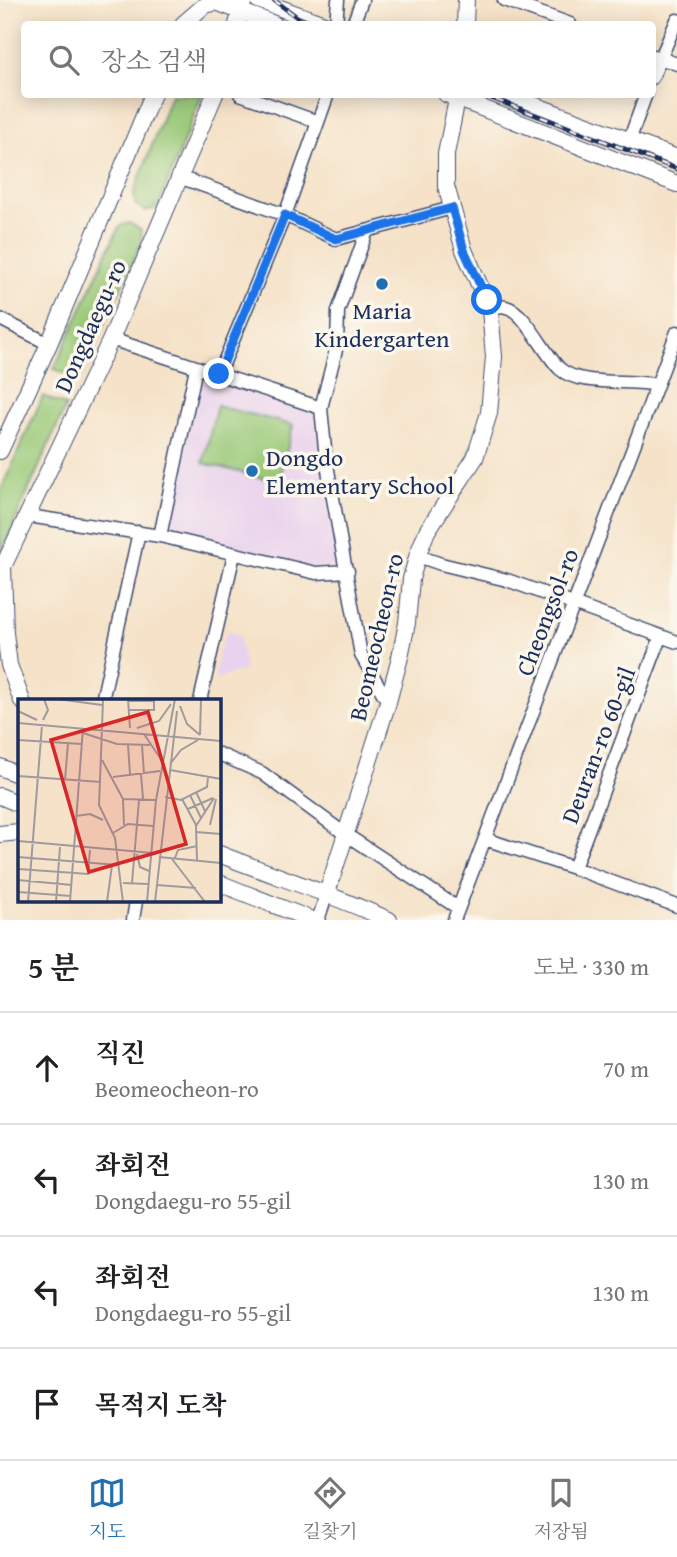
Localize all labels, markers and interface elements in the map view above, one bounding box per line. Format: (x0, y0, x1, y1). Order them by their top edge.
search box (21, 21, 656, 98)
icon: search (45, 41, 83, 79)
text: 장소 검색 (101, 41, 207, 80)
street label: Dongdaegu-ro (45, 254, 135, 398)
marker: Maria Kindergarten (374, 276, 390, 292)
route start (471, 284, 502, 315)
place label: Maria Kindergarten (315, 293, 450, 356)
route end (203, 358, 234, 389)
place label: Dongdo Elementary School (266, 440, 454, 503)
marker: Dongdo Elementary School (244, 463, 260, 479)
street label: Cheongsol-ro (507, 543, 587, 681)
street label: Beomeocheon-ro (340, 550, 412, 724)
street label: Deuran-ro 60-gil (552, 661, 644, 828)
inset map (18, 699, 220, 902)
text: 5 분 (28, 945, 79, 989)
text: 도보 · 330 m (534, 950, 649, 983)
text: 직진 (95, 1033, 145, 1072)
icon: ahead (28, 1049, 66, 1087)
text: 70 m (603, 1052, 649, 1085)
text: Beomeocheon-ro (95, 1072, 259, 1105)
text: 좌회전 (95, 1145, 170, 1184)
icon: left (28, 1161, 66, 1199)
text: 130 m (592, 1164, 649, 1197)
text: Dongdaegu-ro 55-gil (95, 1184, 291, 1217)
text: 좌회전 (95, 1257, 170, 1296)
icon: left (28, 1273, 66, 1311)
text: 130 m (592, 1276, 649, 1309)
text: Dongdaegu-ro 55-gil (95, 1296, 291, 1329)
icon: arrive (28, 1385, 66, 1423)
text: 목적지 도착 (95, 1385, 226, 1424)
tab: 지도 (88, 1474, 126, 1545)
tab: 길찾기 (302, 1474, 357, 1545)
tab: 저장됨 (534, 1474, 589, 1545)

